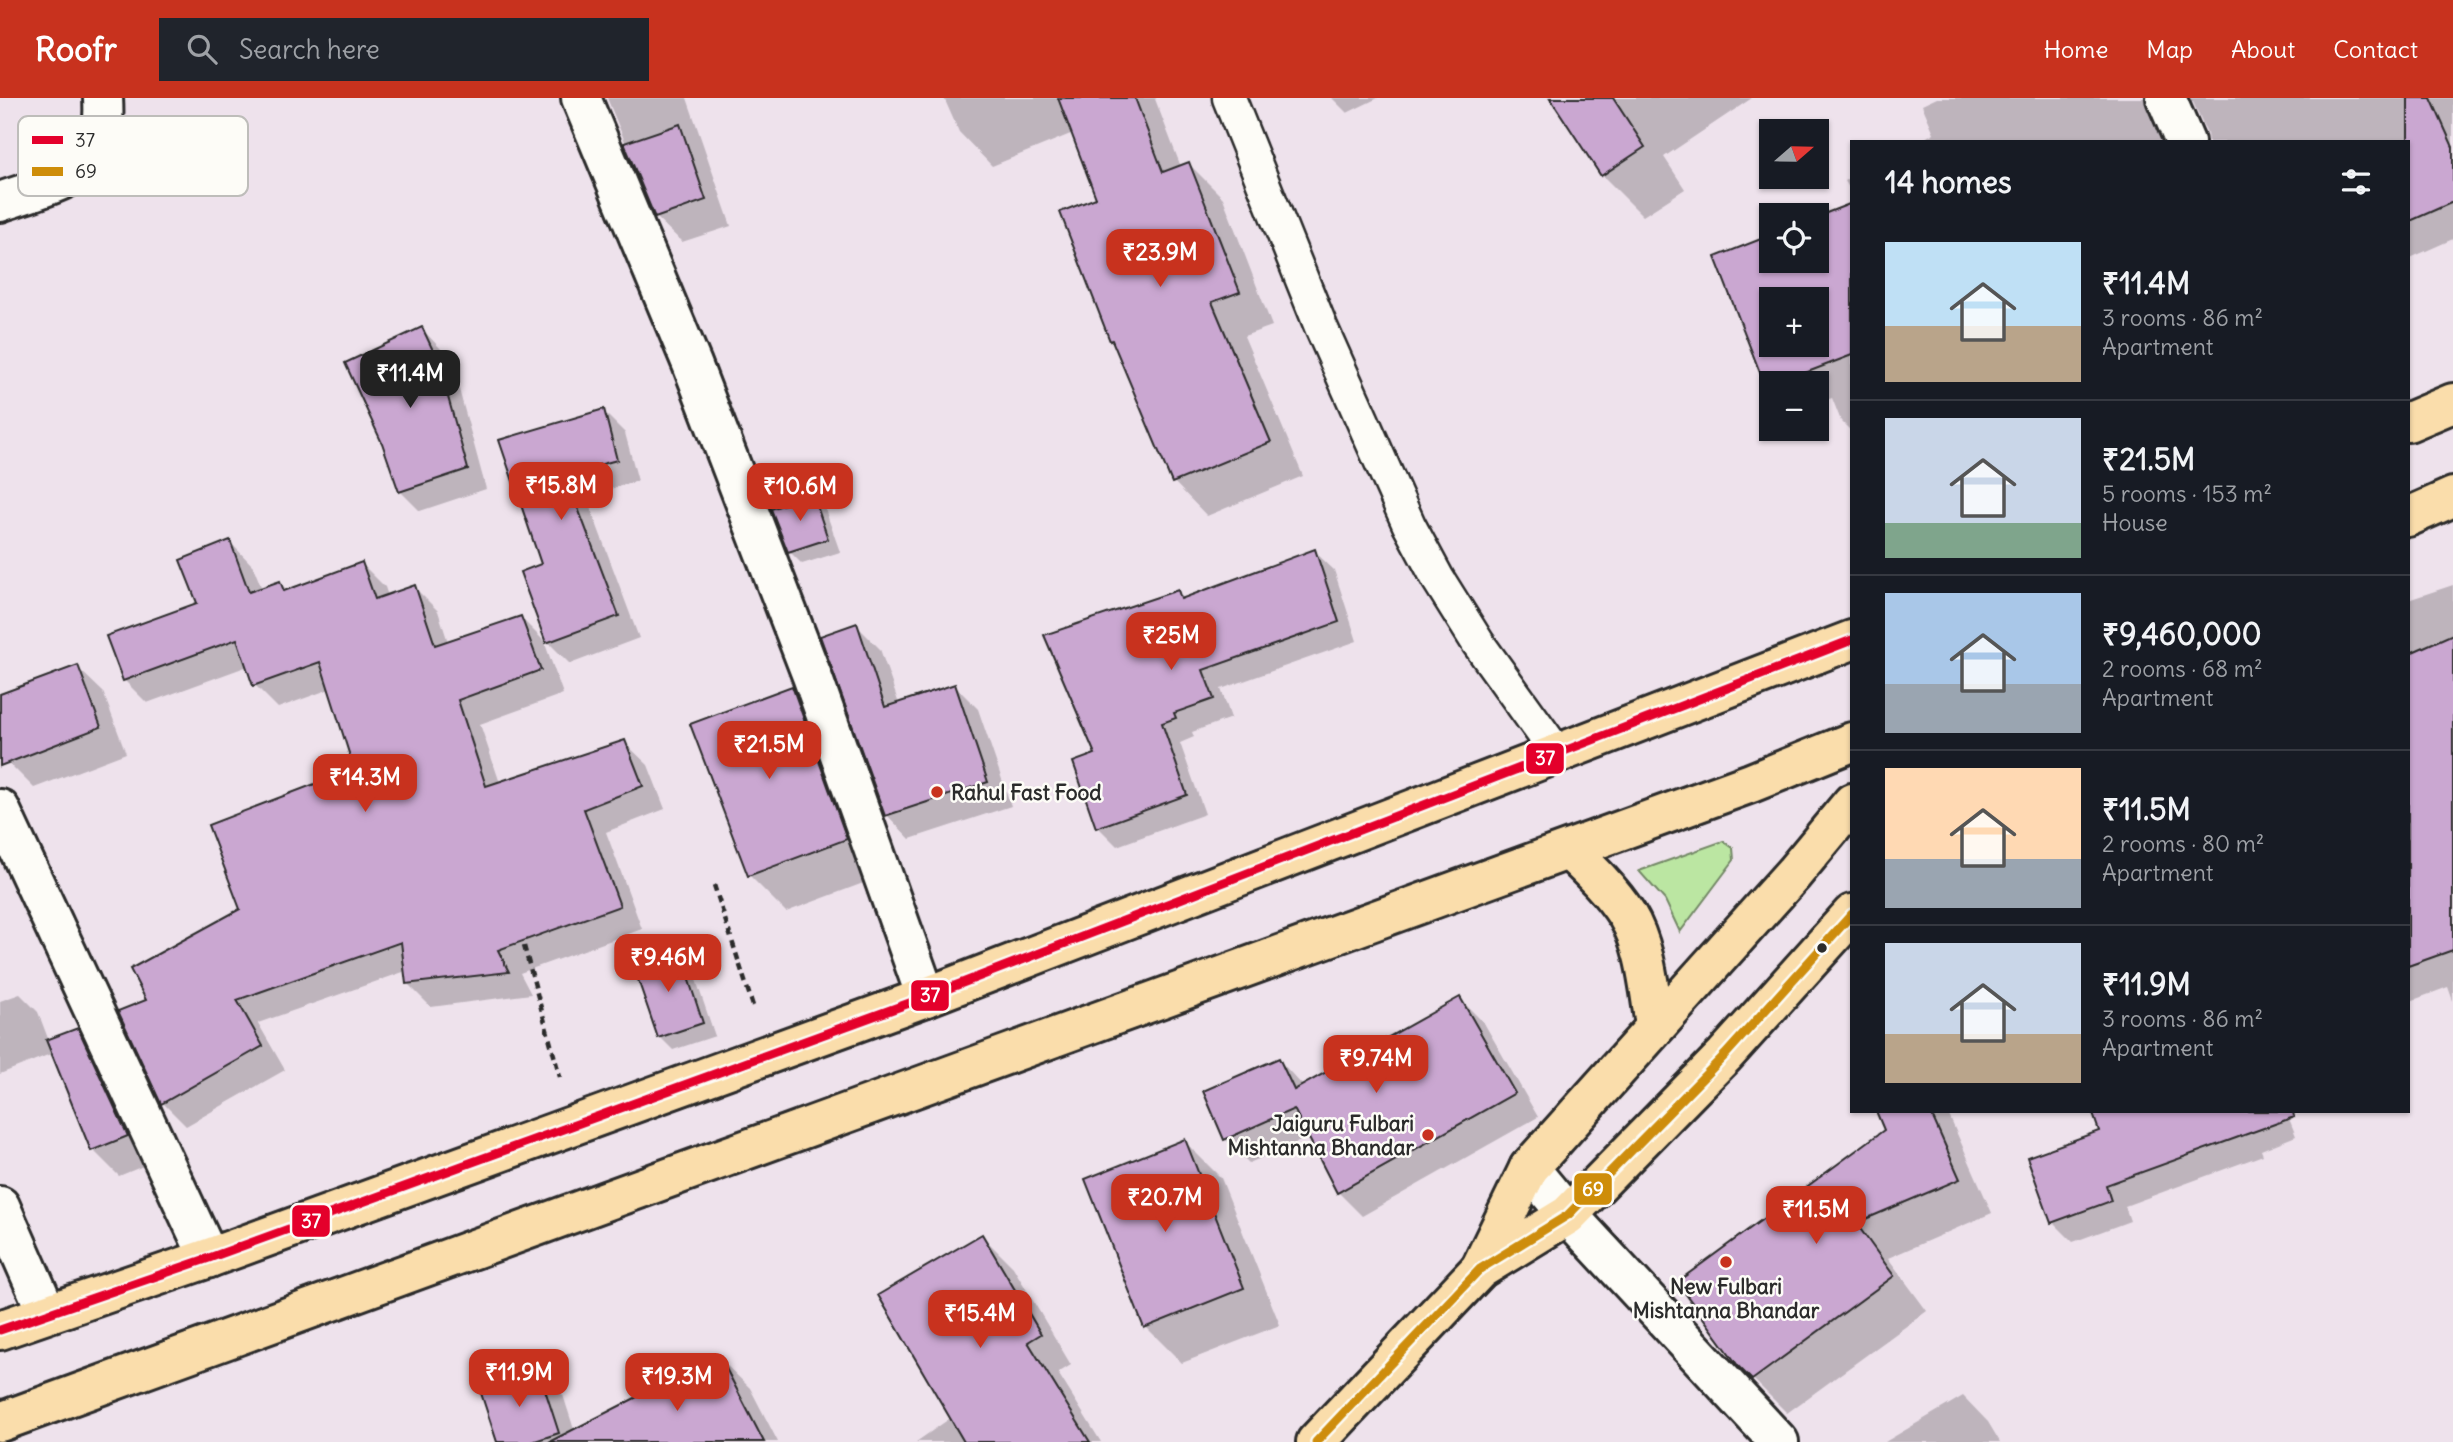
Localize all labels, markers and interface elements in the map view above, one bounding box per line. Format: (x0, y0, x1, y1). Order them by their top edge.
search box (159, 18, 649, 81)
text: Roofr (35, 28, 117, 70)
icon: search (183, 30, 221, 68)
text: Search here (239, 33, 380, 66)
text: Home (2044, 34, 2108, 64)
text: Map (2146, 34, 2193, 64)
text: About (2231, 34, 2295, 64)
text: Contact (2333, 34, 2418, 64)
legend (18, 116, 248, 196)
north arrow (1759, 119, 1829, 189)
map controls (1759, 119, 1829, 441)
text: 37 (75, 128, 95, 152)
text: 69 (75, 159, 97, 183)
text: 14 homes (1885, 163, 2012, 201)
icon: filters (2337, 163, 2375, 201)
button: locate (1759, 203, 1829, 273)
pin: ₹23.9M (1103, 230, 1217, 289)
text: ₹23.9M (1122, 237, 1198, 266)
text: ₹11.4M (2102, 264, 2190, 302)
icon: home (1941, 270, 2025, 354)
button: + (1759, 287, 1829, 357)
text: 3 rooms · 86 m² (2102, 303, 2263, 332)
text: Apartment (2102, 332, 2214, 361)
pin: ₹11.4M (353, 350, 467, 410)
text: ₹11.4M (376, 358, 444, 387)
button: − (1759, 371, 1829, 441)
text: ₹21.5M (2102, 440, 2195, 478)
icon: home (1941, 446, 2025, 530)
pin: ₹15.8M (504, 462, 618, 522)
pin: ₹10.6M (743, 464, 857, 523)
text: ₹15.8M (525, 470, 597, 499)
text: ₹10.6M (763, 471, 837, 500)
text: 5 rooms · 153 m² (2102, 479, 2272, 508)
text: House (2102, 508, 2168, 537)
pin: ₹25M (1130, 612, 1212, 672)
text: ₹9,460,000 (2102, 615, 2261, 653)
text: ₹25M (1142, 620, 1200, 649)
icon: home (1941, 621, 2025, 705)
text: 2 rooms · 68 m² (2102, 654, 2263, 683)
text: Apartment (2102, 683, 2214, 712)
pin: ₹21.5M (712, 722, 826, 781)
text: ₹21.5M (733, 729, 805, 758)
line badge: 37 (1525, 742, 1565, 775)
text: 37 (1535, 746, 1556, 770)
pin: ₹14.3M (308, 754, 422, 814)
text: ₹14.3M (329, 762, 401, 791)
place label: Rahul Fast Food (951, 779, 1102, 806)
marker: Rahul Fast Food (929, 784, 945, 800)
text: ₹11.5M (2102, 790, 2191, 828)
icon: home (1941, 796, 2025, 880)
text: 2 rooms · 80 m² (2102, 829, 2264, 858)
text: Apartment (2102, 858, 2214, 887)
pin: ₹9.46M (611, 934, 725, 994)
unlabelled marker (1815, 941, 1829, 955)
text: ₹9.46M (630, 942, 706, 971)
text: ₹11.9M (2102, 965, 2191, 1003)
icon: home (1941, 971, 2025, 1055)
line badge: 37 (910, 979, 950, 1012)
text: 37 (920, 983, 941, 1007)
text: 3 rooms · 86 m² (2102, 1004, 2263, 1033)
text: Apartment (2102, 1033, 2214, 1062)
pin: ₹9.74M (1319, 1035, 1433, 1095)
text: ₹9.74M (1339, 1043, 1413, 1072)
place label: Jaiguru Fulbari Mishtanna Bhandar (1228, 1110, 1414, 1161)
marker: Jaiguru Fulbari Mishtanna Bhandar (1420, 1127, 1436, 1143)
line badge: 69 (1573, 1172, 1613, 1206)
pin: ₹20.7M (1108, 1174, 1222, 1234)
text: 69 (1582, 1177, 1604, 1201)
text: ₹20.7M (1127, 1182, 1203, 1211)
pin: ₹11.5M (1759, 1186, 1873, 1246)
text: ₹11.5M (1782, 1194, 1850, 1223)
line badge: 37 (291, 1204, 331, 1238)
text: 37 (301, 1209, 322, 1233)
marker: New Fulbari Mishtanna Bhandar (1718, 1254, 1734, 1270)
place label: New Fulbari Mishtanna Bhandar (1633, 1273, 1820, 1324)
pin: ₹15.4M (923, 1290, 1037, 1350)
text: ₹15.4M (944, 1298, 1016, 1327)
pin: ₹11.9M (462, 1350, 576, 1409)
pin: ₹19.3M (620, 1354, 734, 1413)
text: ₹11.9M (485, 1357, 553, 1386)
text: ₹19.3M (641, 1361, 713, 1390)

